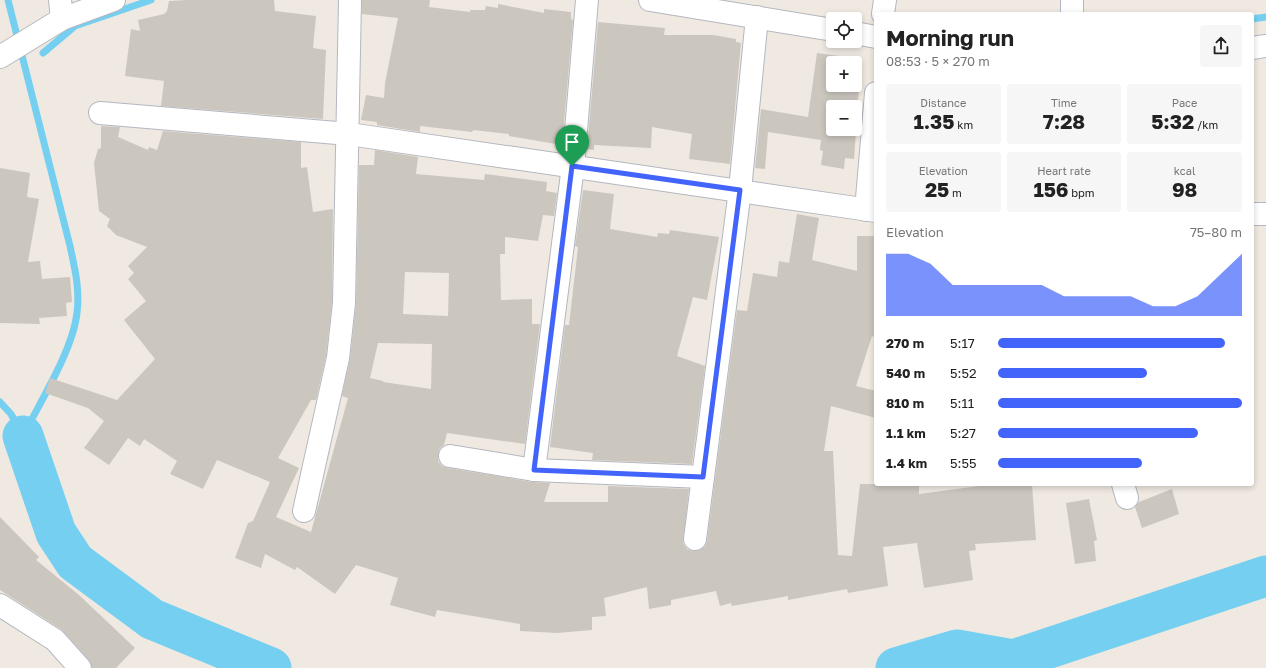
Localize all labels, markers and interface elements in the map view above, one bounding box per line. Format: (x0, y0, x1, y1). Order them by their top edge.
map controls (826, 12, 862, 136)
button: locate (826, 12, 862, 48)
text: Morning run (886, 24, 1014, 51)
button: share (1200, 25, 1242, 67)
text: 08:53 · 5 × 270 m (886, 53, 990, 69)
button: + (826, 56, 862, 92)
text: Distance (920, 96, 966, 109)
text: Time (1051, 96, 1077, 109)
text: Pace (1172, 96, 1198, 109)
button: − (826, 100, 862, 136)
text: 1.35 (913, 109, 955, 133)
text: 7:28 (1043, 109, 1085, 133)
text: 5:32 (1151, 109, 1194, 133)
text: km (955, 118, 973, 131)
text: /km (1194, 118, 1218, 131)
pin (555, 125, 589, 166)
icon: arrive (561, 131, 583, 153)
text: Elevation (919, 164, 968, 177)
text: Heart rate (1037, 164, 1091, 177)
text: kcal (1174, 164, 1196, 177)
text: 25 (925, 177, 949, 201)
text: 156 (1033, 177, 1069, 201)
text: 98 (1172, 177, 1197, 201)
text: m (949, 186, 962, 199)
text: bpm (1069, 186, 1095, 199)
text: Elevation (886, 224, 944, 240)
text: 75–80 m (1190, 224, 1242, 240)
text: 270 m (886, 335, 924, 351)
text: 5:17 (950, 335, 975, 351)
text: 540 m (886, 365, 925, 381)
text: 5:52 (950, 365, 977, 381)
text: 810 m (886, 395, 924, 411)
text: 5:11 (950, 395, 974, 411)
text: 1.1 km (886, 425, 926, 441)
text: 5:27 (950, 425, 976, 441)
text: 1.4 km (886, 455, 927, 471)
text: 5:55 (950, 455, 977, 471)

